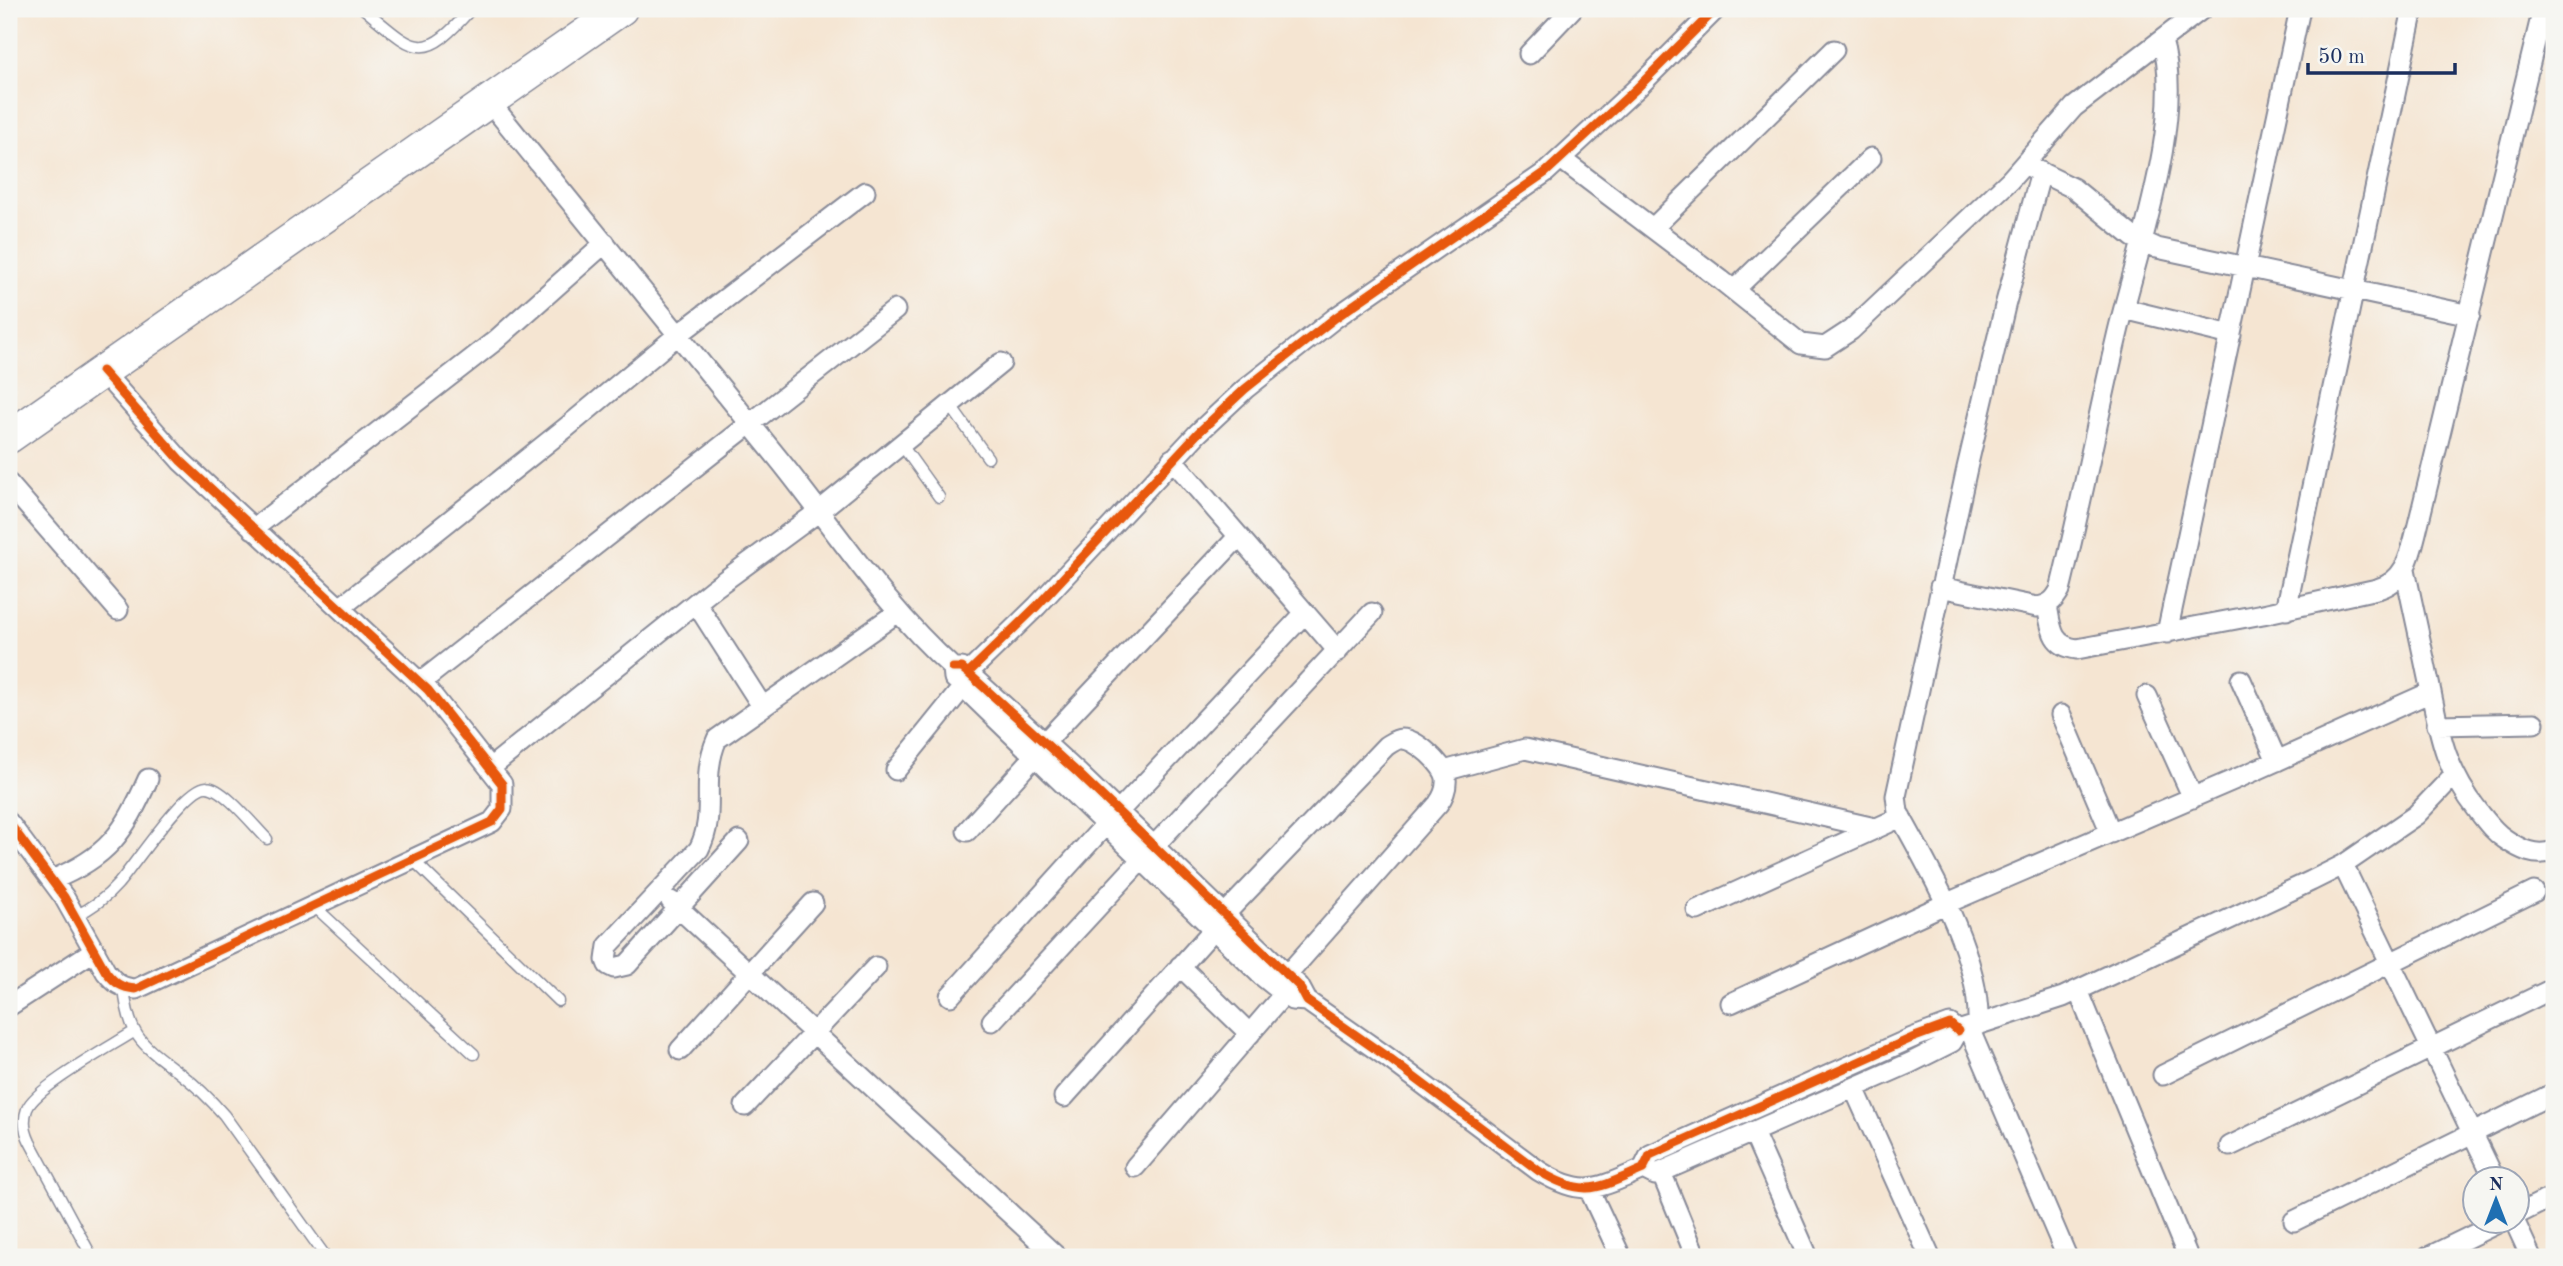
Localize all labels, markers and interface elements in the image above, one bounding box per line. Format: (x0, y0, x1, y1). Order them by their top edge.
scale bar (2308, 32, 2454, 76)
text: 50 m (2318, 47, 2365, 68)
north arrow (2462, 1164, 2532, 1234)
text: N (2489, 1176, 2504, 1195)

